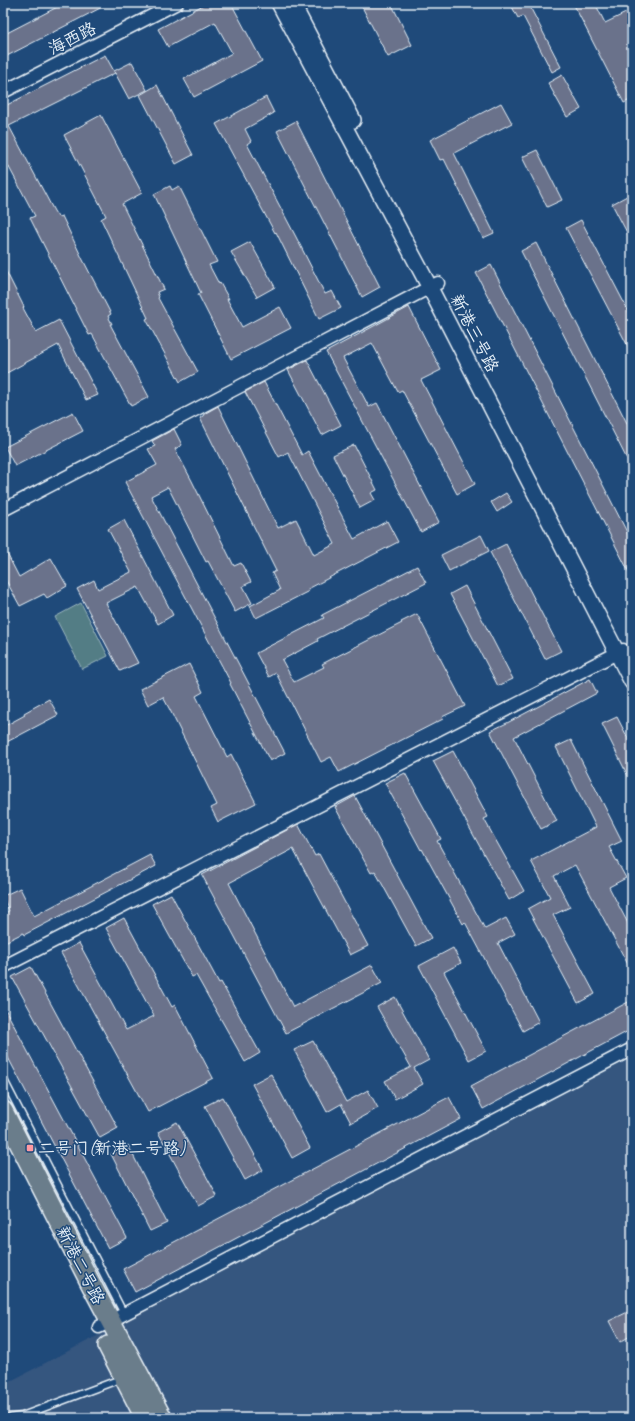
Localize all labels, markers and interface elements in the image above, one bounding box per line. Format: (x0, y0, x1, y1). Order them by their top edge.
street label: 海西路 (45, 18, 100, 59)
street label: 新港三号路 (446, 291, 503, 376)
place label: 二号门(新港二号路) (38, 1138, 187, 1159)
marker: 二号门(新港二号路) (25, 1143, 35, 1153)
street label: 新港二号路 (52, 1223, 109, 1308)

